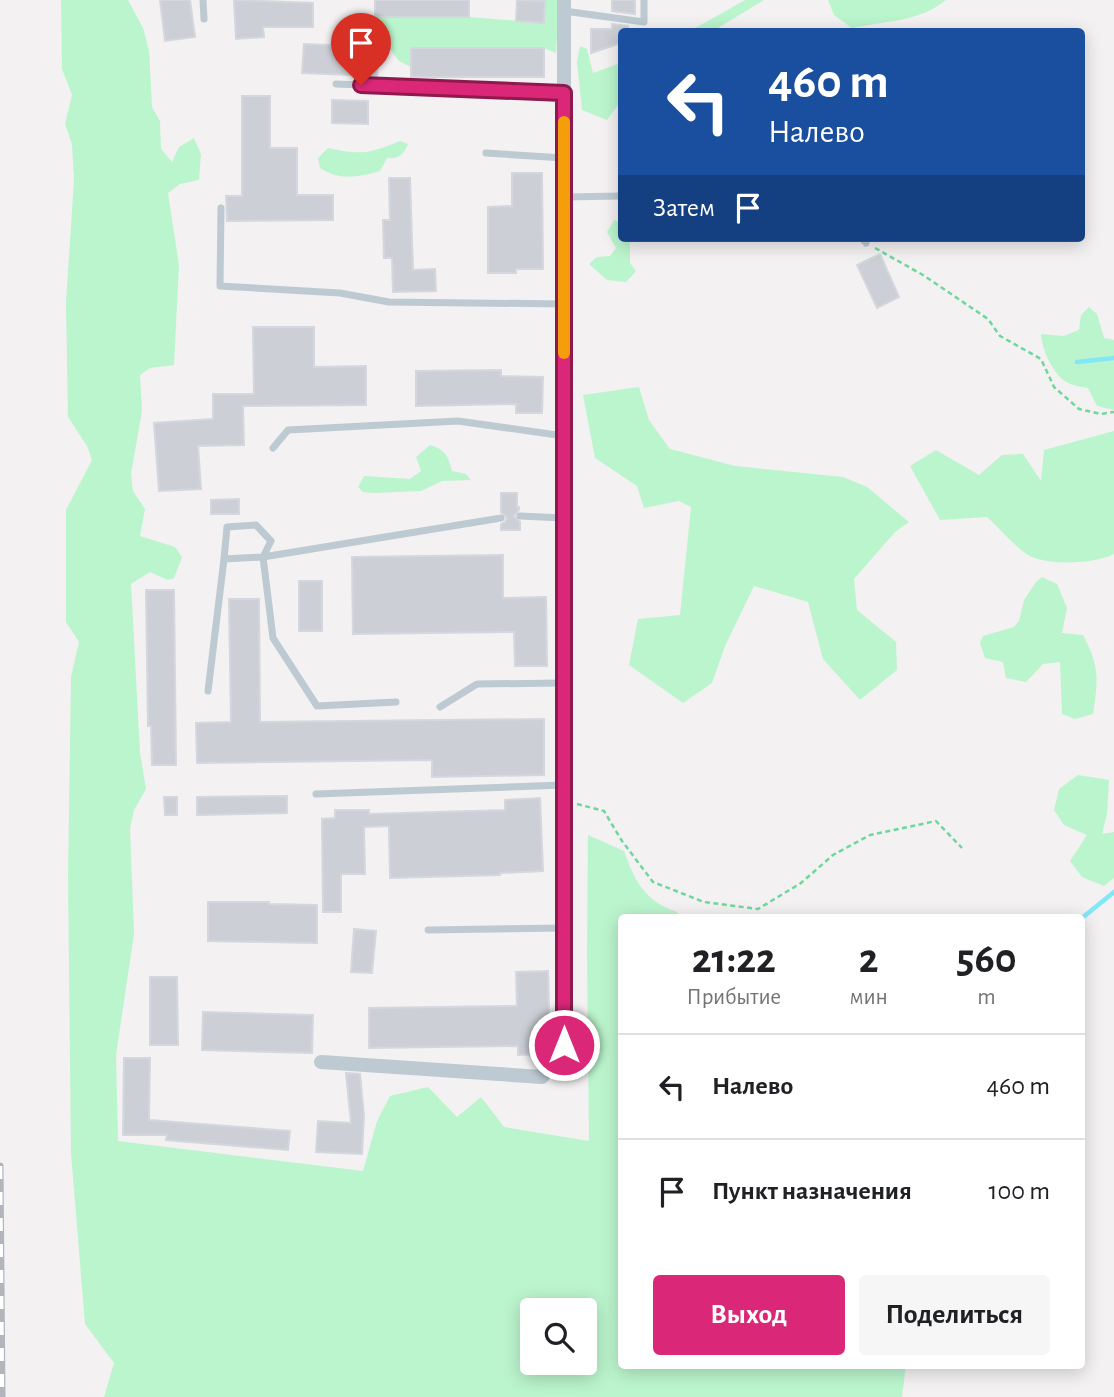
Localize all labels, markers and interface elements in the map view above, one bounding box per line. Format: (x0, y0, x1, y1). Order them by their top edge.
pin (331, 13, 391, 85)
icon: arrive (342, 24, 380, 62)
icon: left (653, 56, 744, 147)
text: 460 m (768, 58, 889, 107)
text: Налево (768, 116, 865, 148)
icon: arrive (729, 189, 767, 227)
text: Затем (653, 195, 715, 221)
text: 21:22 (692, 938, 776, 980)
text: 2 (859, 938, 879, 980)
text: 560 (956, 938, 1017, 980)
text: Прибытие (686, 986, 781, 1009)
text: мин (850, 986, 888, 1009)
text: m (977, 986, 996, 1009)
position arrow (527, 1008, 601, 1082)
icon: left (653, 1068, 691, 1106)
text: Налево (712, 1073, 793, 1099)
text: 460 m (986, 1073, 1050, 1099)
icon: arrive (653, 1173, 691, 1211)
text: Пункт назначения (712, 1178, 912, 1204)
text: 100 m (989, 1178, 1050, 1204)
button: Выход (653, 1275, 845, 1355)
button: Поделиться (859, 1275, 1050, 1355)
map controls (520, 1298, 597, 1375)
button: search (520, 1298, 597, 1375)

